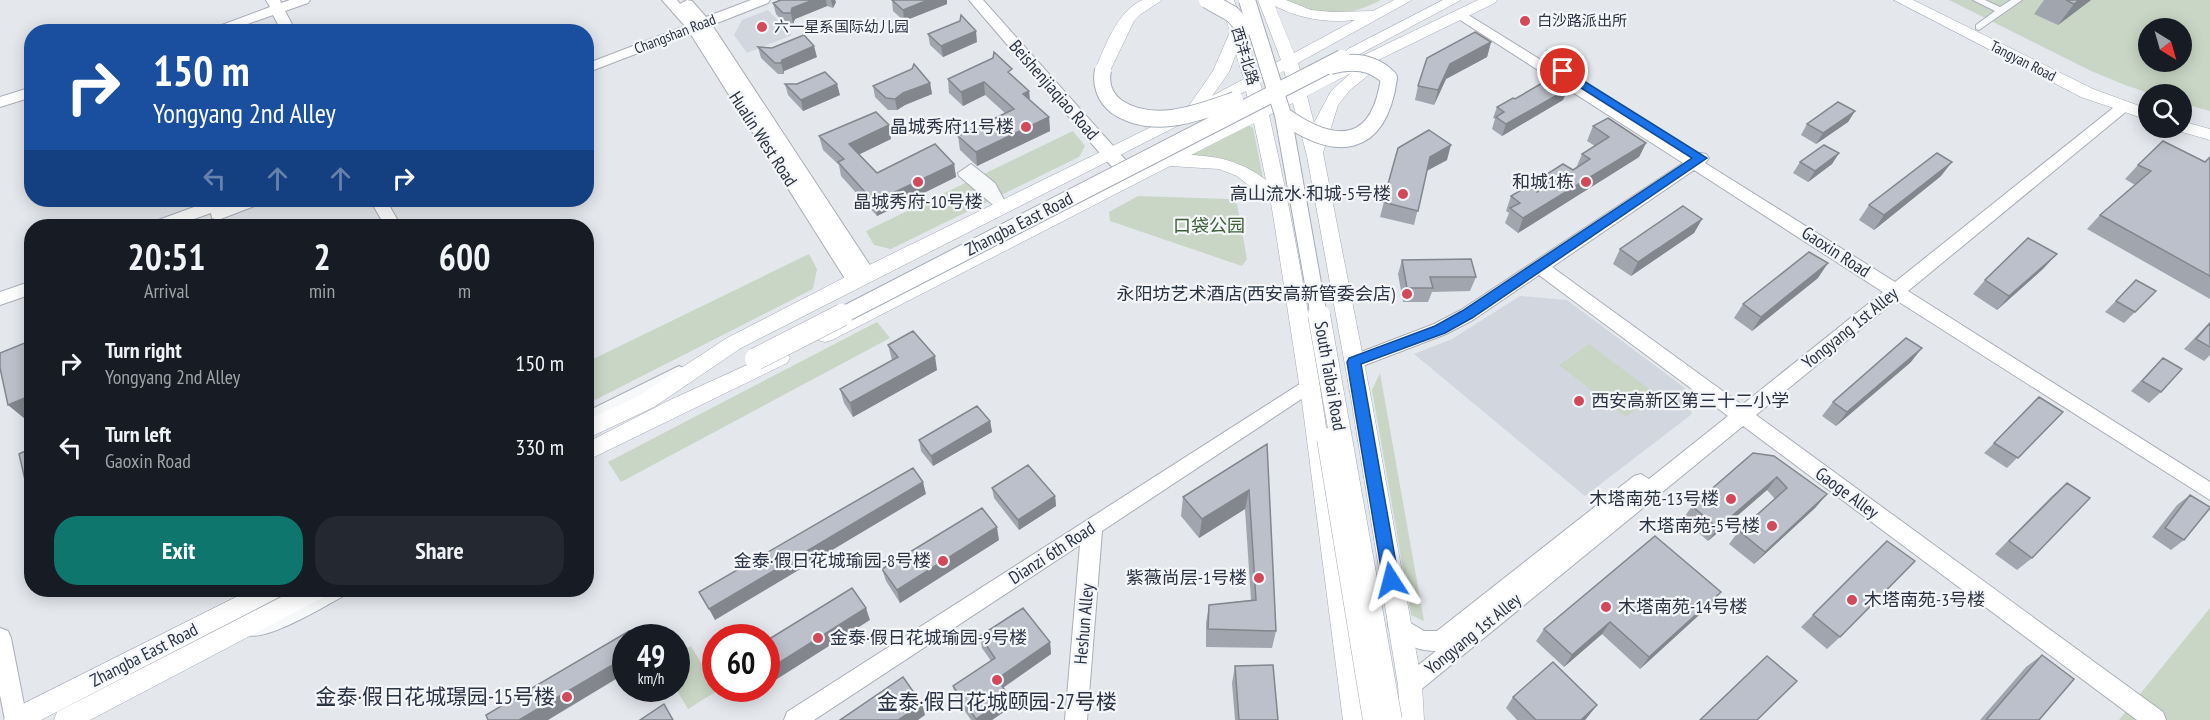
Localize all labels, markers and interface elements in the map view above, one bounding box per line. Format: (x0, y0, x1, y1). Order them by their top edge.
street label: Changshan Road (631, 9, 718, 58)
place label: 白沙路派出所 (1537, 11, 1627, 30)
marker: 白沙路派出所 (1518, 14, 1532, 28)
place label: 六一星系国际幼儿园 (774, 17, 909, 36)
north arrow (2138, 18, 2192, 72)
map controls (2138, 18, 2192, 138)
marker: 六一星系国际幼儿园 (755, 20, 769, 34)
street label: 西沣北路 (1228, 24, 1263, 87)
street label: Beishenjiaqiao Road (1005, 35, 1104, 145)
street label: Tangyan Road (1987, 36, 2059, 85)
text: 150 m (153, 43, 250, 98)
pin (1537, 45, 1588, 96)
icon: right (54, 48, 132, 126)
icon: arrive (1546, 54, 1579, 87)
button: search (2138, 84, 2192, 138)
street label: Hualin West Road (724, 87, 803, 191)
text: Yongyang 2nd Alley (153, 96, 336, 130)
place label: 晶城秀府11号楼 (890, 115, 1014, 138)
marker: 晶城秀府11号楼 (1019, 120, 1033, 134)
icon: left (198, 162, 231, 195)
icon: ahead (261, 162, 294, 195)
icon: ahead (324, 162, 357, 195)
icon: right (387, 162, 420, 195)
place label: 和城1栋 (1512, 170, 1574, 193)
marker: 晶城秀府-10号楼 (911, 175, 925, 189)
marker: 和城1栋 (1579, 175, 1593, 189)
place label: 高山流水·和城-5号楼 (1230, 182, 1391, 205)
street label: Zhangba East Road (961, 187, 1077, 261)
marker: 高山流水·和城-5号楼 (1396, 187, 1410, 201)
place label: 晶城秀府-10号楼 (853, 190, 983, 213)
park label: 口袋公园 (1173, 214, 1245, 237)
street label: Gaoxin Road (1798, 221, 1875, 282)
text: 20:51 (128, 233, 205, 280)
text: 2 (313, 233, 331, 280)
text: 600 (439, 233, 490, 280)
text: Arrival (144, 278, 189, 304)
text: min (309, 278, 335, 304)
text: m (458, 278, 471, 304)
place label: 永阳坊艺术酒店(西安高新管委会店) (1117, 282, 1396, 305)
street label: Yongyang 1st Alley (1797, 282, 1903, 373)
marker: 永阳坊艺术酒店(西安高新管委会店) (1400, 287, 1414, 301)
street label: South Taibai Road (1310, 319, 1351, 432)
text: Turn right (105, 336, 182, 364)
icon: right (54, 347, 87, 380)
text: 150 m (515, 349, 564, 377)
text: Yongyang 2nd Alley (105, 364, 240, 390)
place label: 西安高新区第三十二小学 (1591, 389, 1789, 412)
marker: 西安高新区第三十二小学 (1572, 394, 1586, 408)
text: Turn left (105, 420, 171, 448)
icon: left (54, 431, 87, 464)
text: 330 m (515, 433, 564, 461)
text: Gaoxin Road (105, 448, 191, 474)
street label: Gaoge Alley (1811, 462, 1884, 524)
place label: 木塔南苑-13号楼 (1590, 487, 1719, 510)
marker: 木塔南苑-13号楼 (1724, 492, 1738, 506)
place label: 木塔南苑-5号楼 (1639, 514, 1760, 537)
button: Exit (54, 516, 303, 585)
button: Share (315, 516, 564, 585)
street label: Dianzi 6th Road (1004, 516, 1099, 589)
marker: 木塔南苑-5号楼 (1765, 519, 1779, 533)
position arrow (1359, 548, 1423, 612)
place label: 金泰·假日花城瑜园-8号楼 (734, 549, 931, 572)
marker: 金泰·假日花城瑜园-8号楼 (936, 554, 950, 568)
place label: 紫薇尚层-1号楼 (1126, 566, 1247, 589)
marker: 紫薇尚层-1号楼 (1252, 571, 1266, 585)
street label: Heshun Alley (1069, 582, 1099, 665)
street label: Yongyang 1st Alley (1420, 588, 1526, 679)
place label: 木塔南苑-3号楼 (1864, 588, 1985, 611)
marker: 木塔南苑-3号楼 (1845, 593, 1859, 607)
place label: 木塔南苑-14号楼 (1618, 595, 1747, 618)
marker: 木塔南苑-14号楼 (1599, 600, 1613, 614)
street label: Zhangba East Road (86, 618, 202, 692)
speed limit sign: 60 (702, 624, 780, 702)
place label: 金泰·假日花城瑜园-9号楼 (830, 626, 1027, 649)
marker: 金泰·假日花城瑜园-9号楼 (811, 631, 825, 645)
text: 49 (637, 636, 665, 675)
text: km/h (638, 669, 664, 688)
marker: 金泰·假日花城颐园-27号楼 (990, 673, 1004, 687)
place label: 金泰·假日花城璟园-15号楼 (316, 683, 555, 710)
place label: 金泰·假日花城颐园-27号楼 (877, 688, 1117, 715)
marker: 金泰·假日花城璟园-15号楼 (560, 690, 574, 704)

